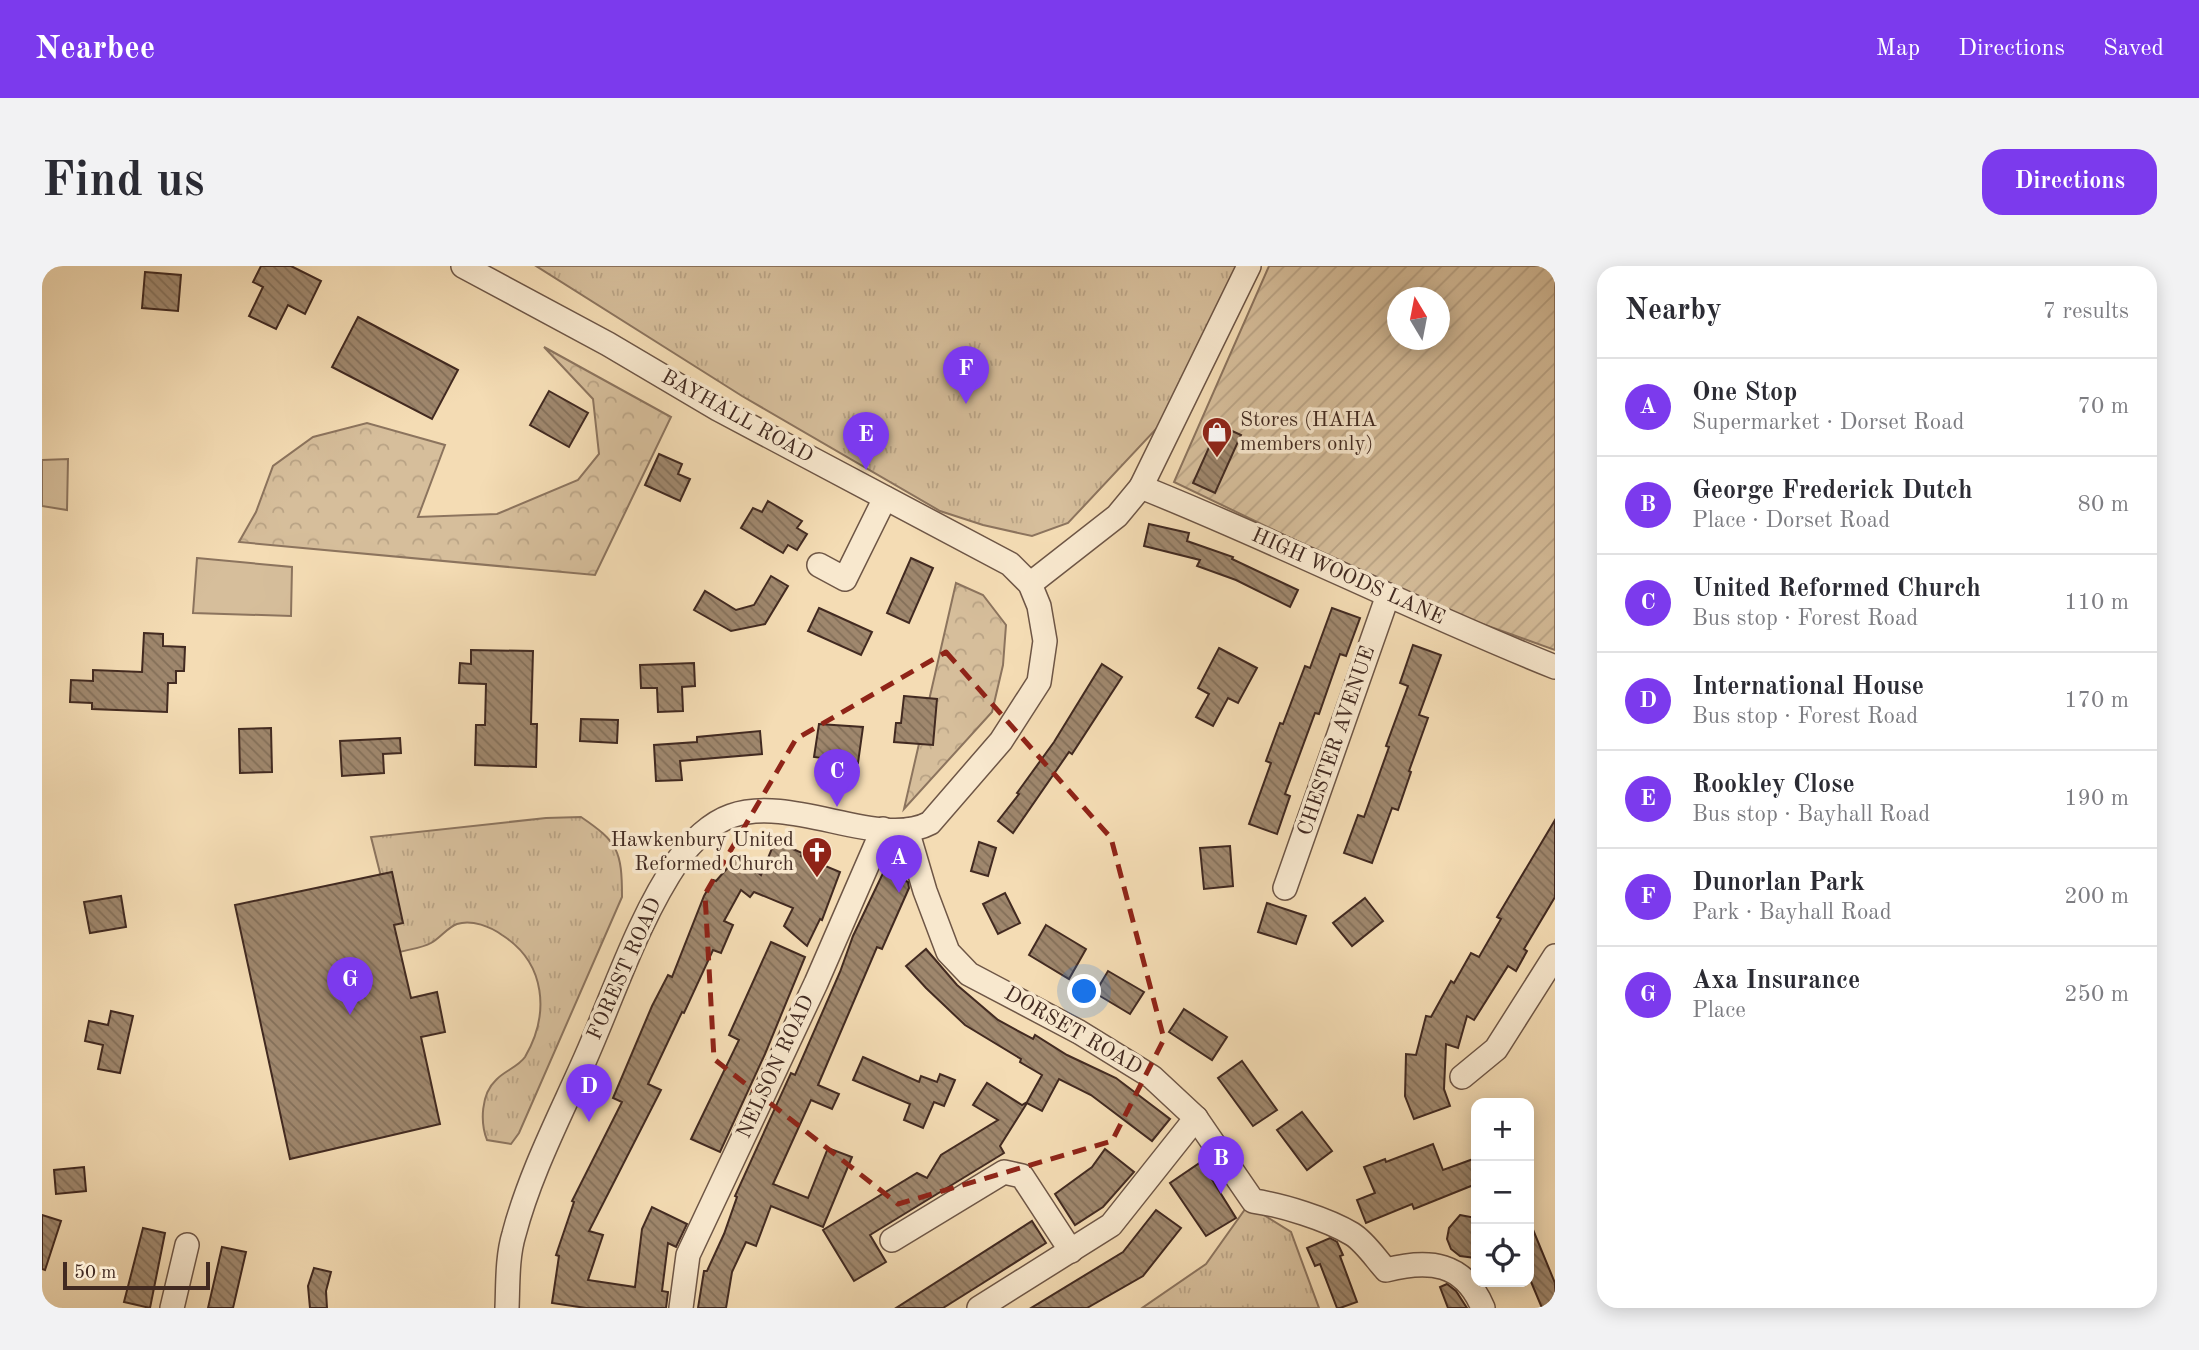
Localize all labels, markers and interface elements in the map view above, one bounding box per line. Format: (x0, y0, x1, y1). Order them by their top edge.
text: Nearbee (35, 33, 155, 66)
text: Map (1876, 37, 1920, 61)
text: Directions (1958, 37, 2065, 61)
text: Saved (2103, 37, 2164, 61)
button: Directions (1982, 149, 2157, 215)
text: Find us (42, 158, 205, 207)
north arrow (1387, 287, 1450, 350)
text: Nearby (1625, 296, 1722, 326)
text: 7 results (2043, 300, 2129, 323)
pin: F (943, 346, 989, 404)
street label: BAYHALL ROAD (658, 367, 816, 467)
text: One Stop (1692, 380, 1797, 406)
text: A (1639, 395, 1657, 418)
text: 70 m (2078, 395, 2129, 418)
place label: Stores (HAHA members only) (1240, 410, 1377, 455)
text: Supermarket · Dorset Road (1692, 411, 1965, 434)
pin: E (843, 412, 889, 470)
shop icon: Stores (HAHA members only) (1200, 415, 1234, 459)
text: George Frederick Dutch (1692, 478, 1973, 504)
text: B (1640, 493, 1656, 516)
text: 80 m (2078, 493, 2129, 516)
text: Place · Dorset Road (1692, 509, 1890, 532)
street label: HIGH WOODS LANE (1248, 525, 1448, 629)
text: United Reformed Church (1692, 576, 1981, 602)
text: C (1640, 591, 1656, 614)
text: 110 m (2064, 591, 2129, 614)
text: Bus stop · Forest Road (1692, 607, 1918, 630)
street label: CHESTER AVENUE (1295, 644, 1379, 838)
text: International House (1692, 674, 1924, 700)
text: D (1639, 689, 1657, 712)
text: 170 m (2064, 689, 2129, 712)
text: Bus stop · Forest Road (1692, 705, 1918, 728)
pin: C (814, 749, 860, 807)
text: Rookley Close (1692, 772, 1855, 798)
text: E (1640, 787, 1656, 810)
text: 190 m (2064, 787, 2129, 810)
text: Bus stop · Bayhall Road (1692, 803, 1930, 826)
place label: Hawkenbury United Reformed Church (610, 830, 794, 875)
church icon: Hawkenbury United Reformed Church (800, 835, 834, 879)
pin: A (876, 835, 922, 893)
text: Dunorlan Park (1692, 870, 1865, 896)
text: F (1640, 885, 1656, 908)
text: 200 m (2064, 885, 2129, 908)
street label: FOREST ROAD (584, 895, 666, 1043)
text: Park · Bayhall Road (1692, 901, 1892, 924)
pin: G (327, 957, 373, 1015)
text: Axa Insurance (1692, 968, 1860, 994)
your location (1067, 974, 1101, 1008)
street label: DORSET ROAD (1000, 983, 1146, 1079)
text: G (1640, 983, 1656, 1006)
text: 250 m (2064, 983, 2129, 1006)
street label: NELSON ROAD (734, 992, 818, 1142)
text: Place (1692, 999, 1746, 1022)
pin: D (566, 1064, 612, 1122)
map controls (1471, 1098, 1534, 1287)
button: + (1471, 1098, 1534, 1161)
pin: B (1198, 1136, 1244, 1194)
button: − (1471, 1161, 1534, 1224)
button: locate (1471, 1224, 1534, 1287)
scale bar (63, 1259, 210, 1291)
text: 50 m (74, 1264, 116, 1283)

